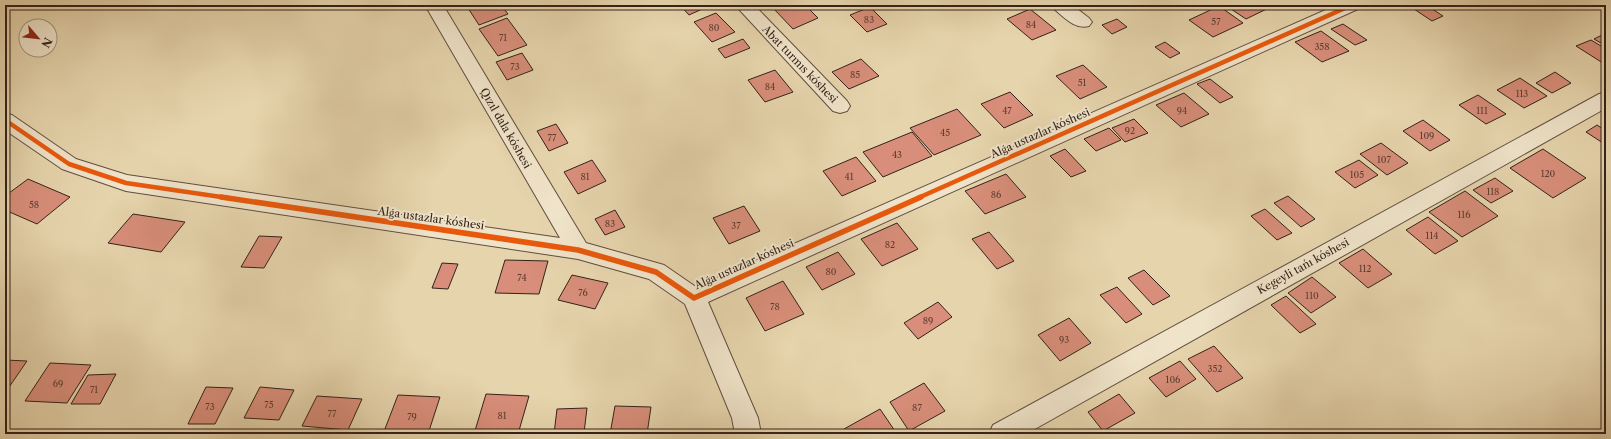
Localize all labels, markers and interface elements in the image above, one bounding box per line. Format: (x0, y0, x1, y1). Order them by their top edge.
house number: 83 (864, 14, 874, 25)
house number: 57 (1211, 16, 1221, 27)
north arrow (18, 18, 58, 58)
house number: 84 (1026, 19, 1036, 30)
street label: Abat turmıs kóshesi (759, 21, 841, 106)
house number: 80 (708, 22, 720, 33)
house number: 71 (499, 32, 507, 43)
text: N (38, 35, 55, 51)
house number: 358 (1314, 41, 1330, 52)
house number: 73 (510, 61, 520, 72)
house number: 85 (850, 69, 860, 80)
house number: 51 (1078, 77, 1087, 88)
house number: 84 (765, 81, 775, 92)
street label: Qızıl dala kóshesi (477, 85, 535, 171)
house number: 113 (1516, 88, 1528, 99)
street label: Alǵa ustazlar kóshesi (987, 104, 1093, 162)
house number: 47 (1002, 105, 1012, 116)
house number: 94 (1177, 105, 1187, 116)
house number: 111 (1476, 105, 1488, 116)
house number: 92 (1125, 125, 1135, 136)
house number: 45 (940, 127, 950, 138)
house number: 109 (1420, 130, 1434, 141)
house number: 77 (548, 132, 557, 143)
house number: 43 (892, 149, 902, 160)
house number: 107 (1377, 154, 1392, 165)
house number: 120 (1541, 168, 1556, 179)
house number: 105 (1350, 169, 1364, 180)
house number: 81 (580, 171, 590, 182)
house number: 41 (845, 171, 854, 182)
house number: 118 (1487, 186, 1499, 197)
house number: 86 (991, 189, 1001, 200)
house number: 58 (29, 199, 39, 210)
street label: Alǵa ustazlar kóshesi (376, 203, 486, 232)
house number: 116 (1458, 209, 1470, 220)
house number: 83 (605, 218, 615, 229)
house number: 37 (731, 220, 741, 231)
house number: 114 (1426, 230, 1438, 241)
street label: Alǵa ustazlar kóshesi (691, 235, 797, 293)
street label: Kegeyli tańı kóshesi (1255, 235, 1352, 297)
house number: 82 (885, 239, 895, 250)
house number: 112 (1359, 263, 1371, 274)
house number: 80 (825, 266, 837, 277)
house number: 74 (517, 272, 527, 283)
house number: 76 (578, 287, 588, 298)
house number: 110 (1305, 290, 1319, 301)
house number: 78 (770, 301, 780, 312)
house number: 89 (923, 315, 933, 326)
house number: 93 (1059, 334, 1069, 345)
house number: 352 (1207, 363, 1223, 374)
house number: 106 (1166, 374, 1180, 385)
house number: 69 (53, 378, 63, 389)
house number: 71 (90, 384, 98, 395)
house number: 75 (264, 399, 274, 410)
house number: 73 (205, 401, 215, 412)
house number: 87 (912, 402, 922, 413)
house number: 77 (328, 408, 337, 419)
house number: 81 (497, 410, 507, 421)
house number: 79 (407, 411, 417, 422)

